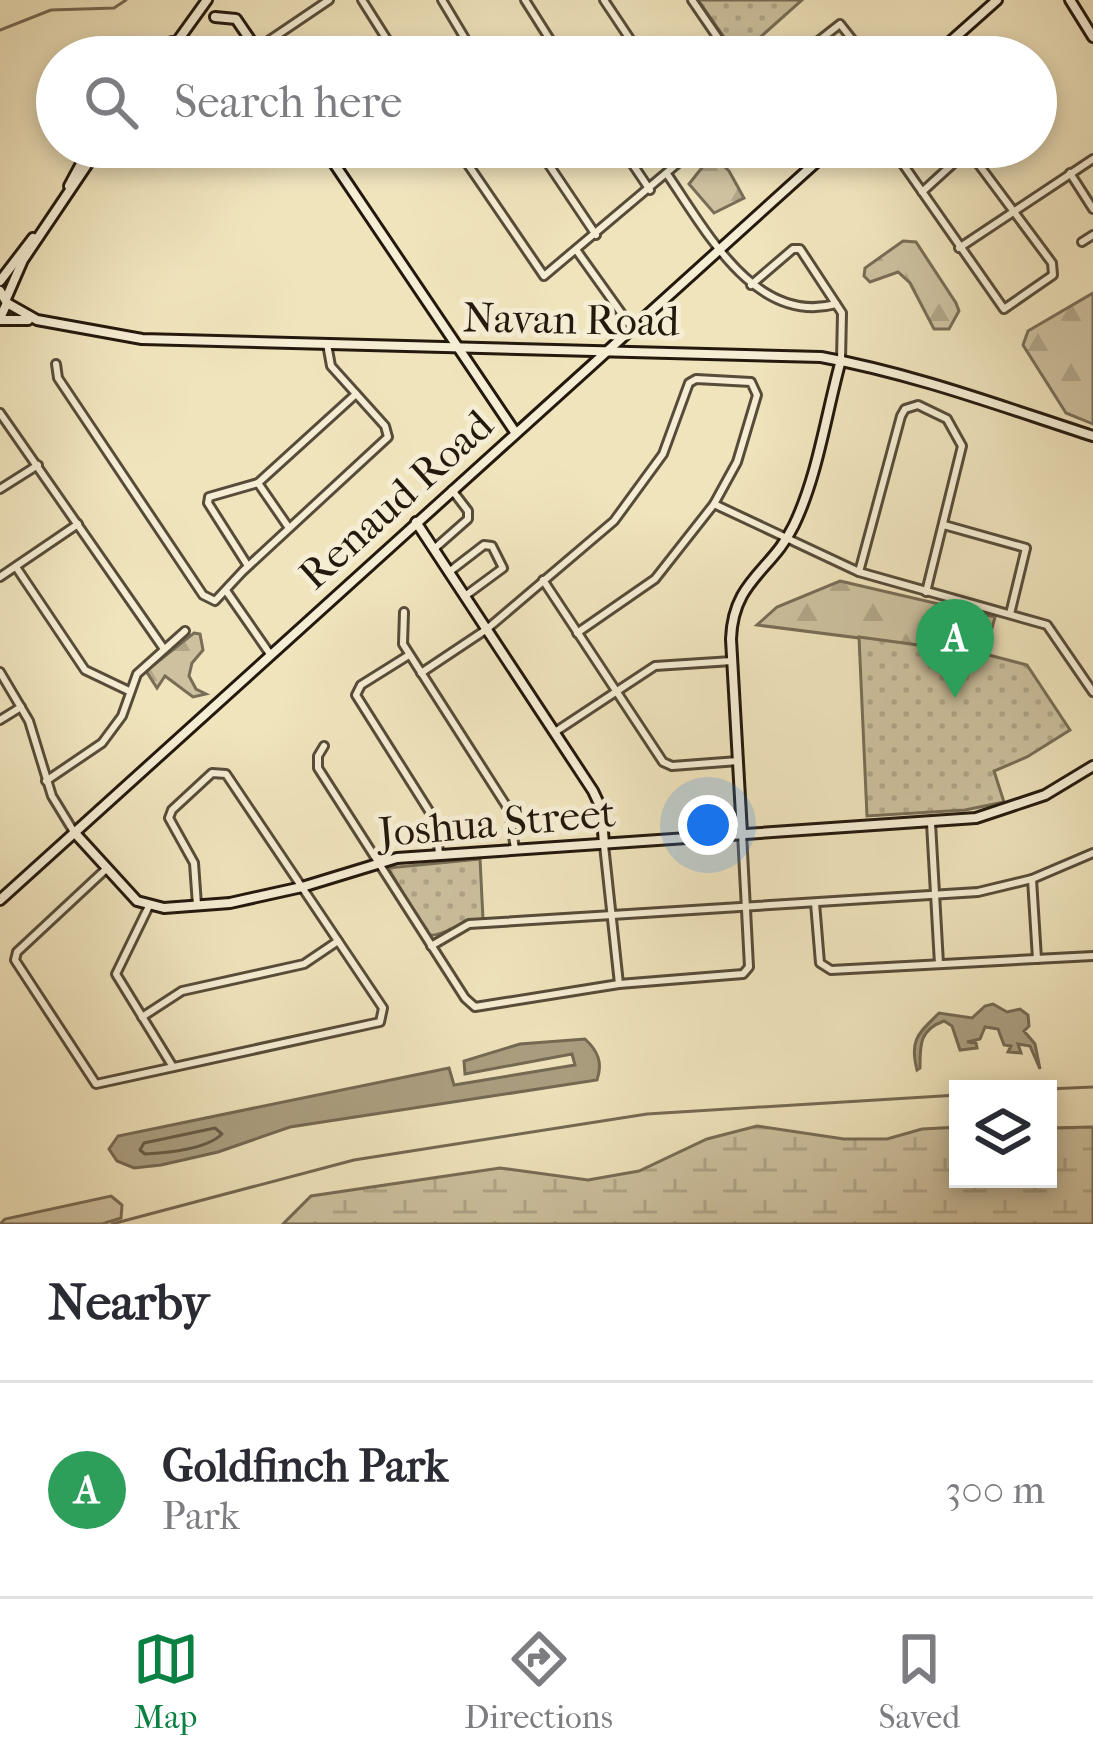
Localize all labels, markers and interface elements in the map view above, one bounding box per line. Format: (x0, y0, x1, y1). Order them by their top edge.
search box (36, 36, 1057, 168)
icon: search (78, 69, 144, 135)
text: Search here (174, 76, 402, 129)
street label: Navan Road (462, 294, 681, 346)
street label: Renaud Road (289, 400, 504, 600)
pin: A (916, 599, 994, 698)
street label: Joshua Street (374, 788, 618, 858)
your location (678, 795, 738, 855)
map controls (949, 1080, 1057, 1188)
button: layers (949, 1080, 1057, 1188)
text: Nearby (48, 1272, 209, 1332)
text: Goldfinch Park (162, 1440, 448, 1493)
text: A (74, 1467, 100, 1513)
text: 300 m (945, 1467, 1045, 1513)
text: Park (162, 1493, 240, 1539)
tab: Map (133, 1626, 199, 1737)
tab: Directions (464, 1626, 613, 1737)
tab: Saved (878, 1626, 960, 1737)

